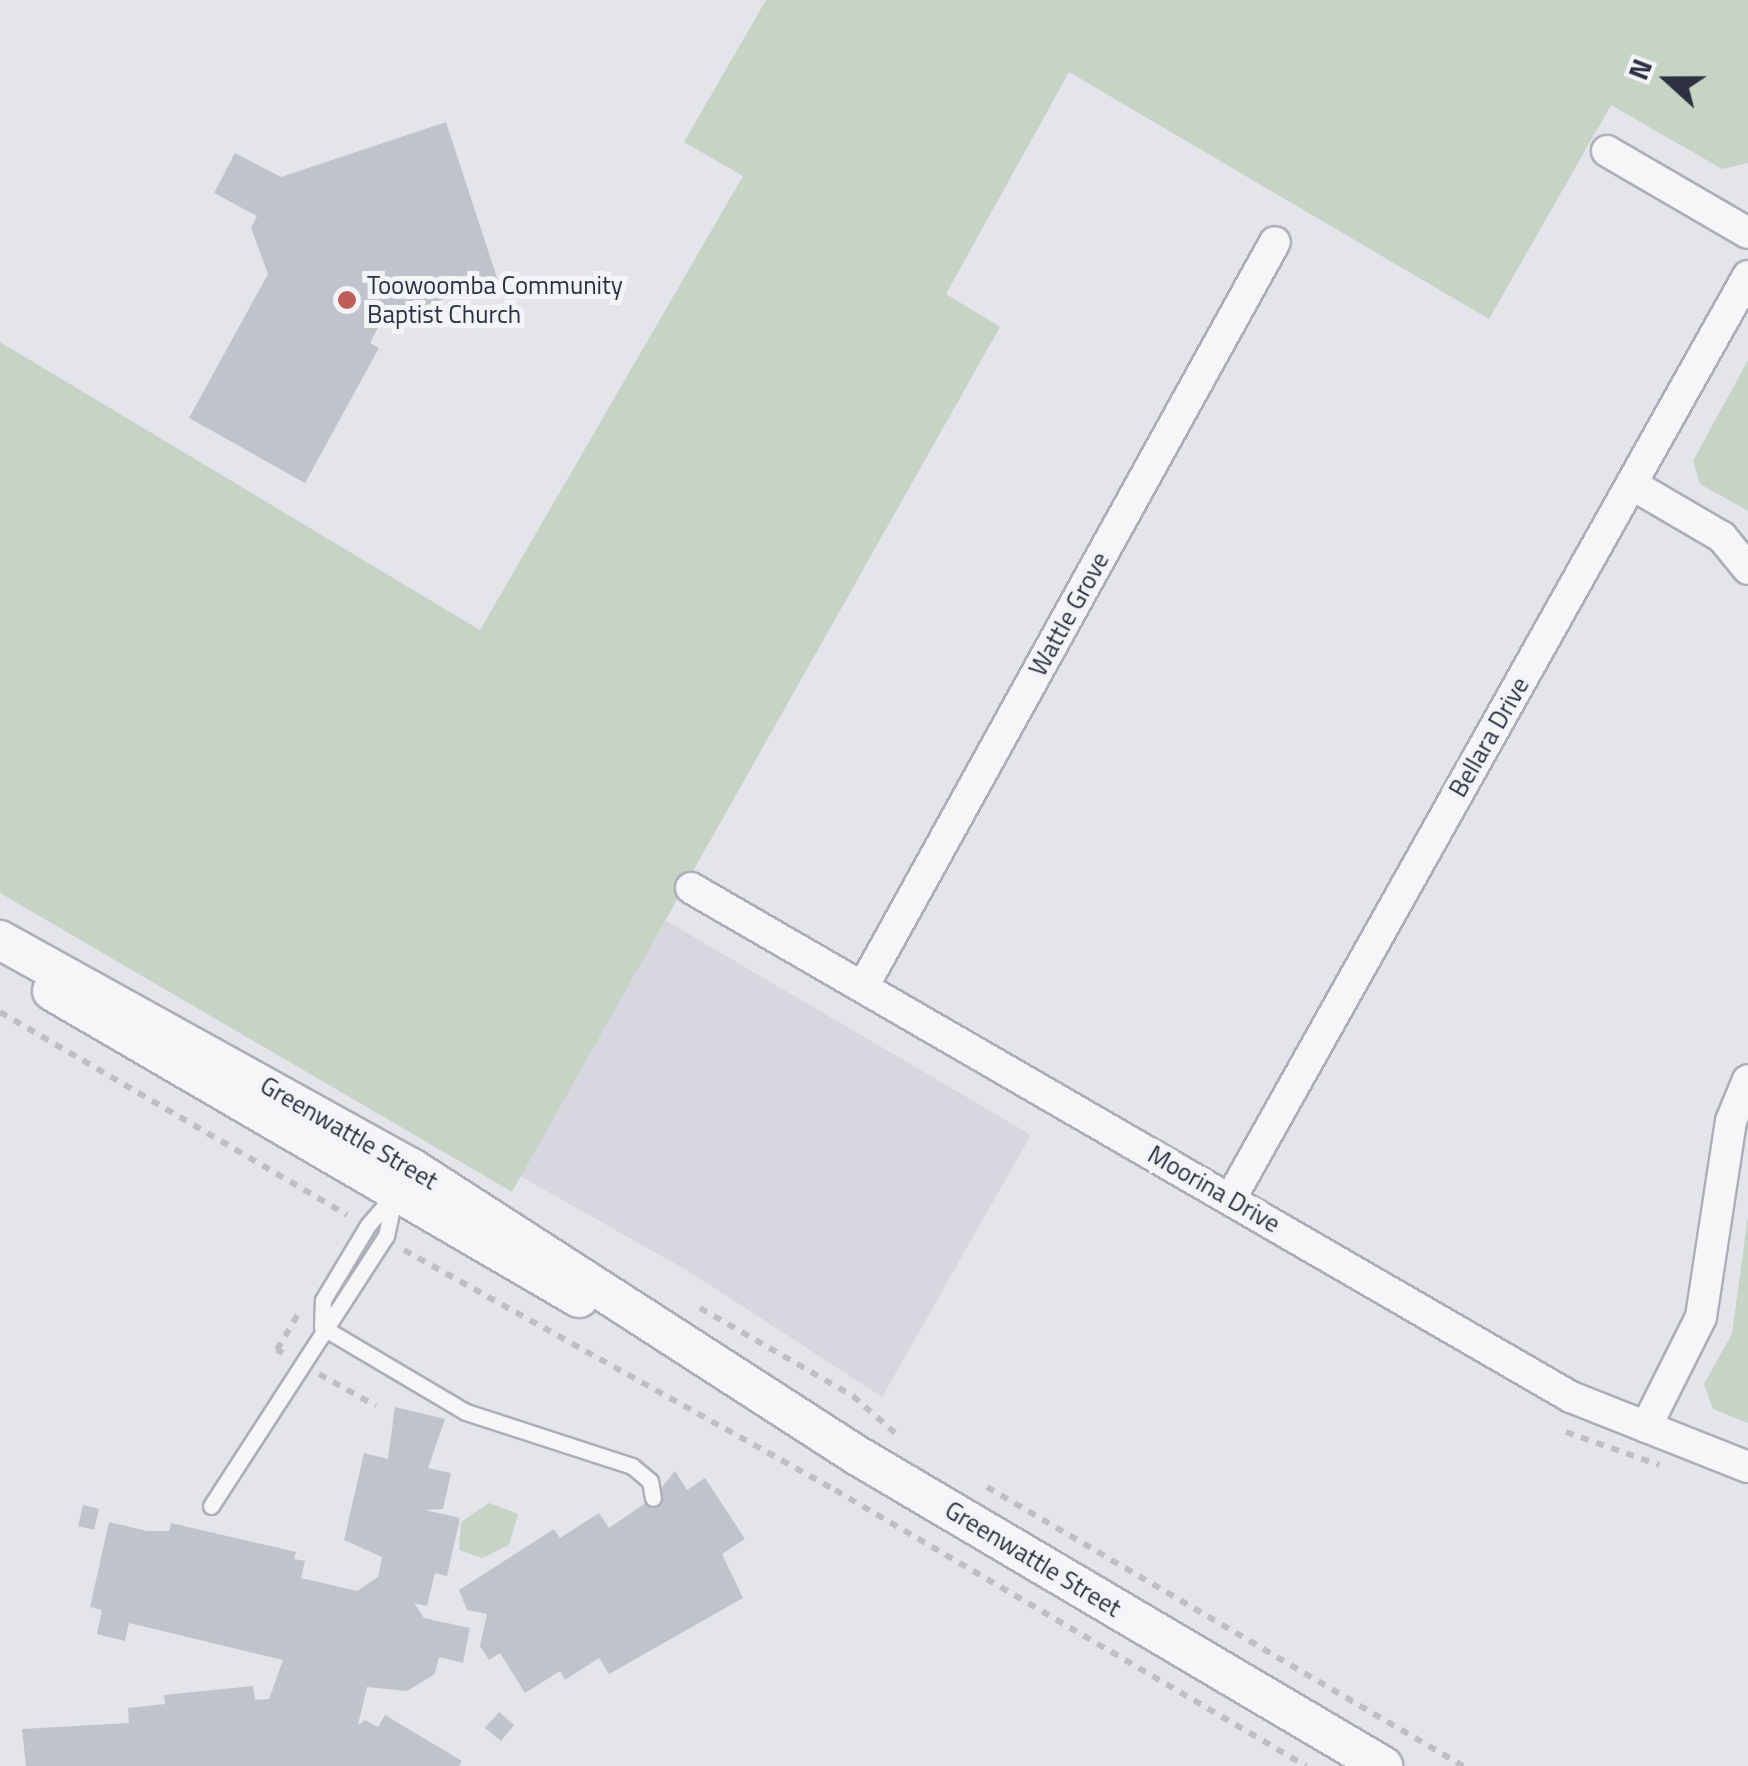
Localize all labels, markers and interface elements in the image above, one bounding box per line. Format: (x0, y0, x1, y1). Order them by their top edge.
north arrow (1618, 30, 1718, 130)
text: N (1616, 52, 1663, 86)
place label: Toowoomba Community Baptist Church (367, 271, 623, 330)
marker: Toowoomba Community Baptist Church (336, 289, 358, 311)
street label: Wattle Grove (1023, 547, 1115, 681)
street label: Bellara Drive (1443, 672, 1535, 802)
street label: Greenwattle Street (255, 1070, 443, 1196)
street label: Moorina Drive (1143, 1139, 1285, 1239)
street label: Greenwattle Street (940, 1495, 1126, 1623)

